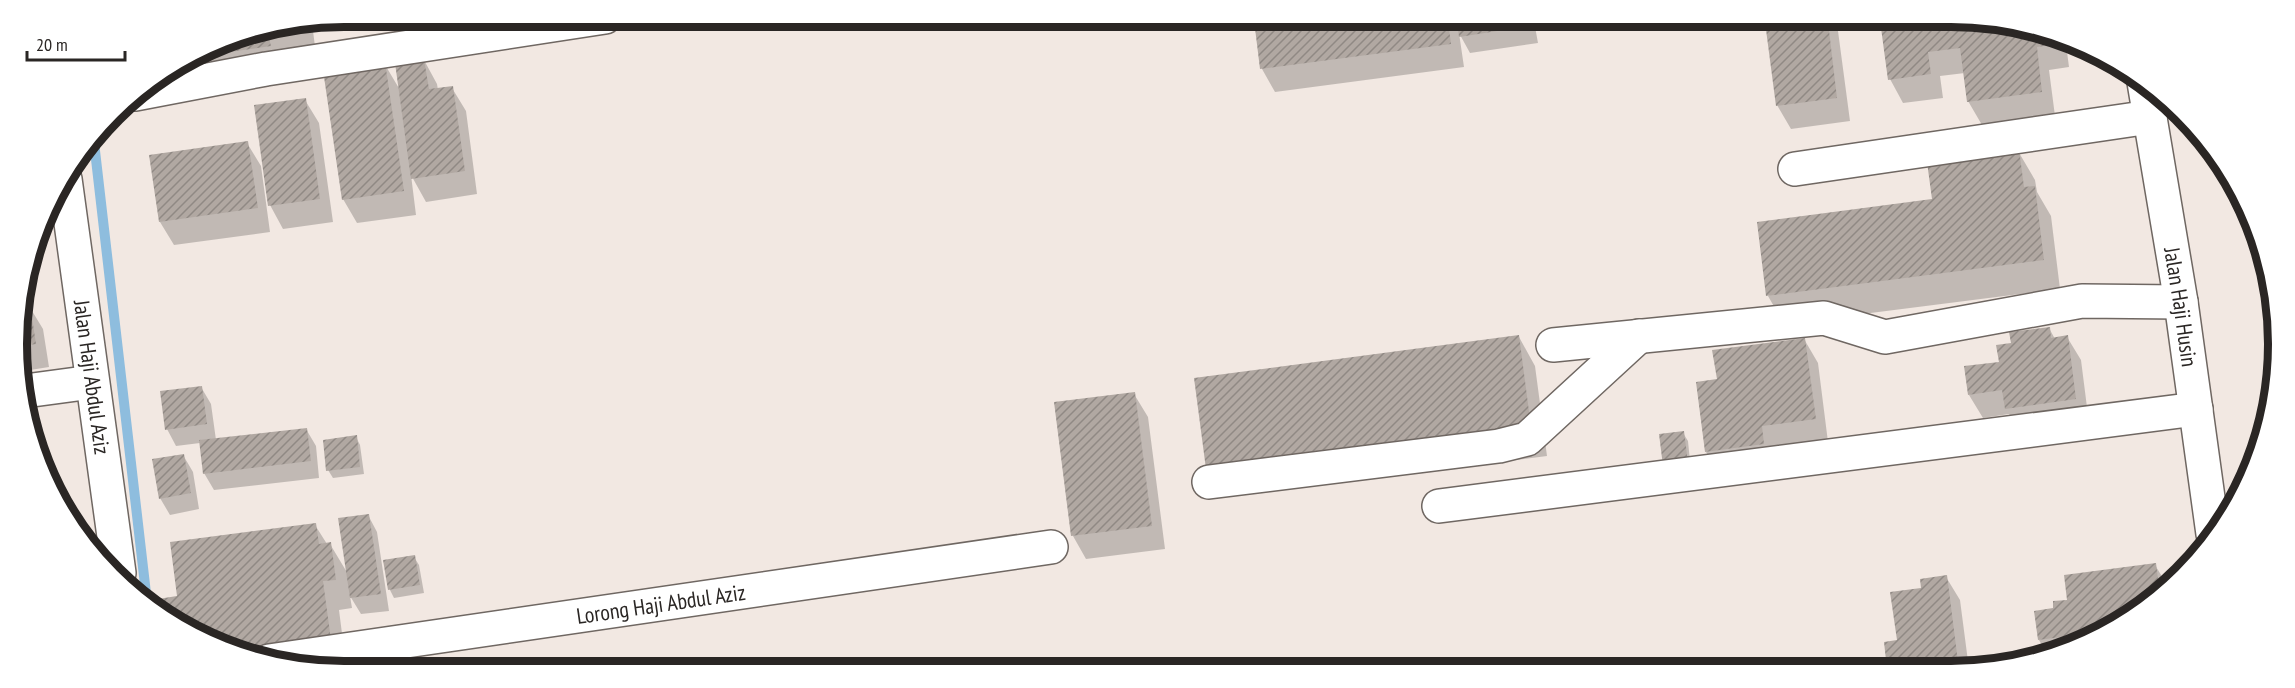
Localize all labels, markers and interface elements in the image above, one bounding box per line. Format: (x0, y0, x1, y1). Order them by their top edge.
scale bar (27, 24, 124, 62)
text: 20 m (36, 33, 68, 56)
street label: Jalan Haji Husin (2158, 244, 2204, 368)
street label: Jalan Haji Abdul Aziz (68, 297, 117, 456)
street label: Lorong Haji Abdul Aziz (575, 578, 747, 630)

